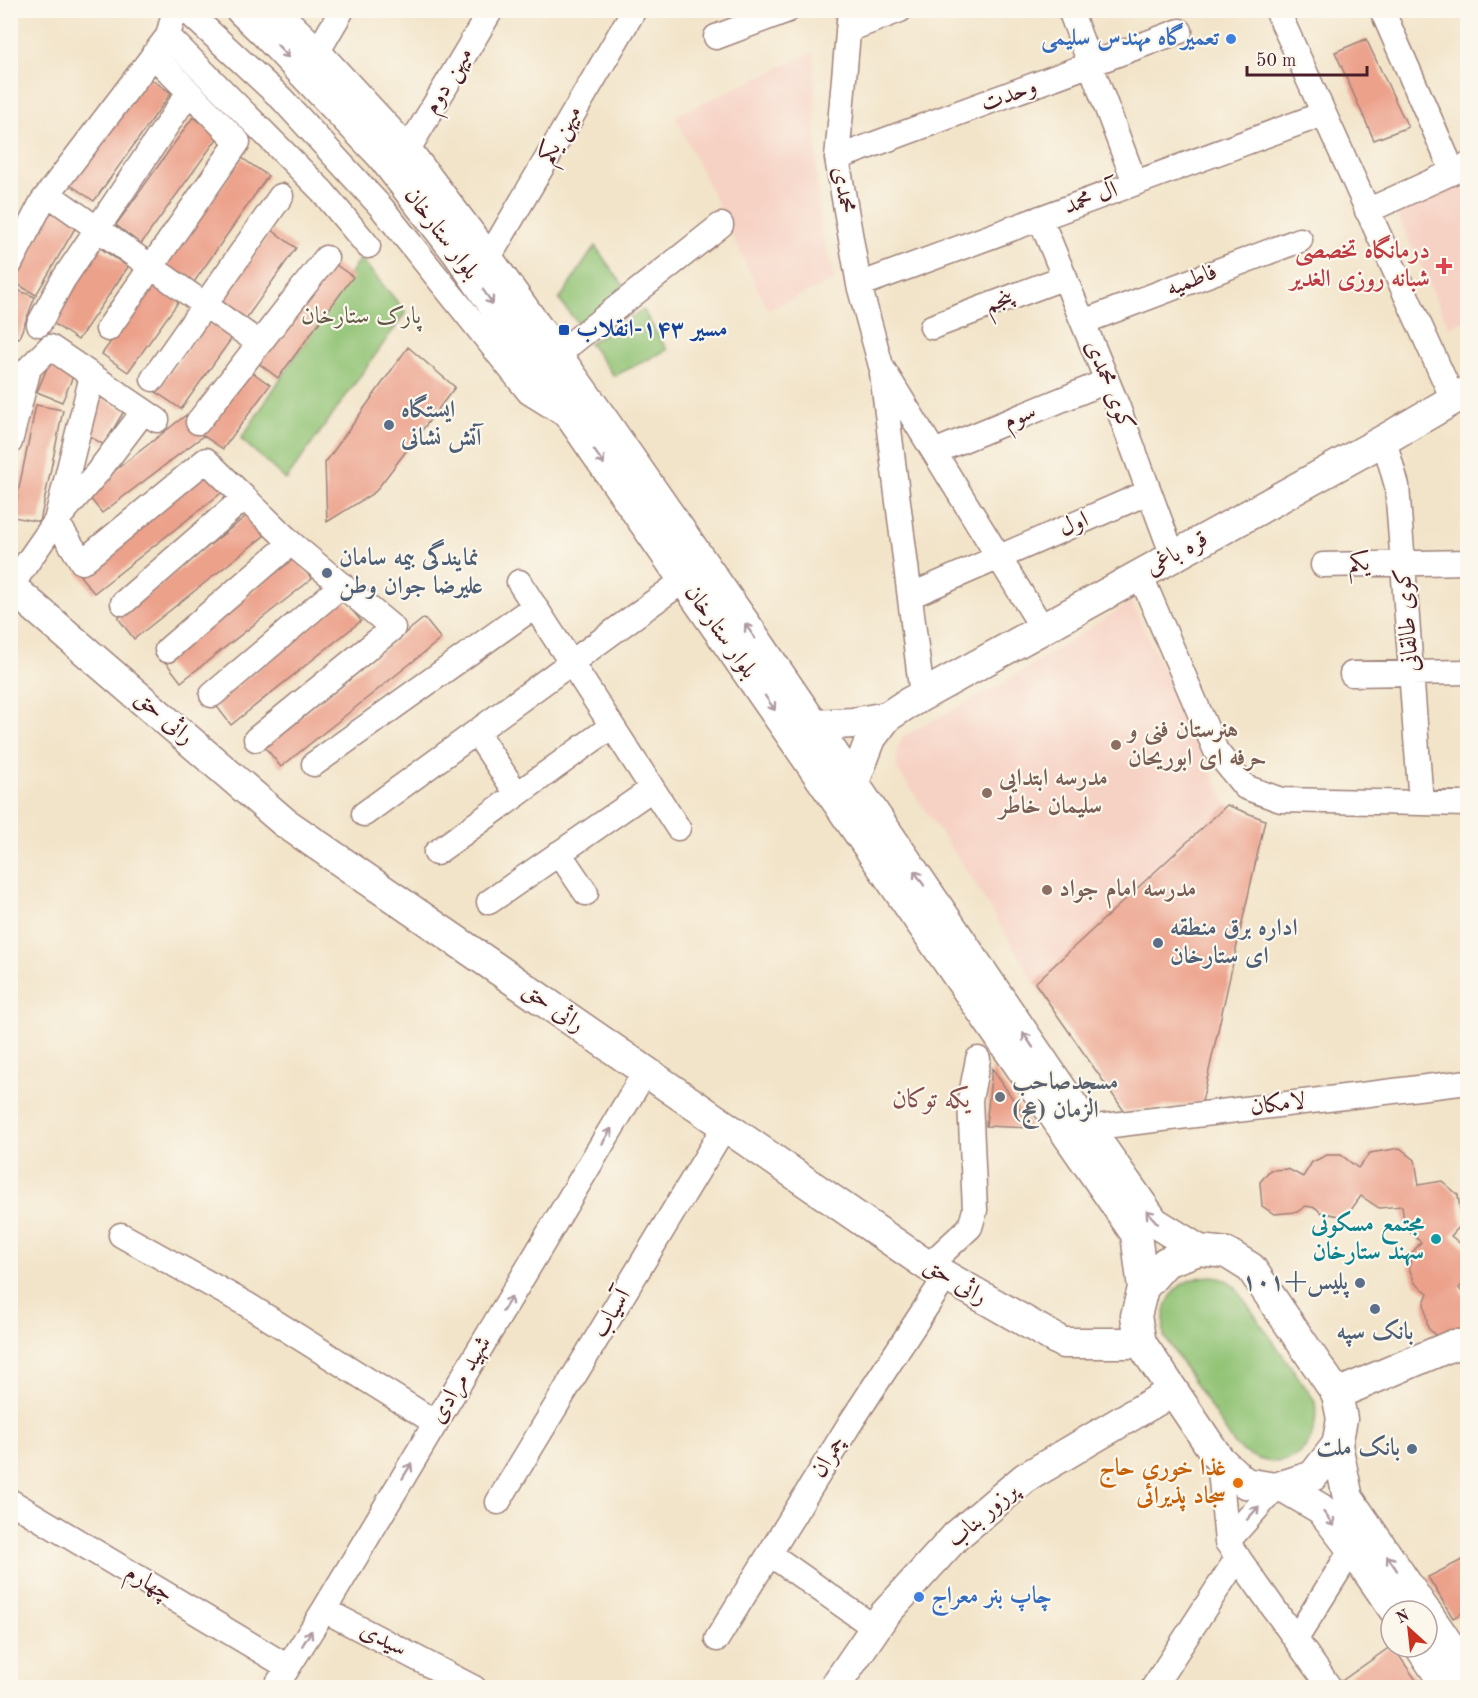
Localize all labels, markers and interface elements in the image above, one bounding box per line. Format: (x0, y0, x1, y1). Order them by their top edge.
place label: تعمیرگاه مهندس سلیمی (1041, 22, 1220, 53)
marker: تعمیرگاه مهندس سلیمی (1224, 32, 1238, 46)
scale bar (1247, 39, 1367, 77)
one-way arrow (275, 43, 289, 58)
street label: میهن دوم (420, 44, 484, 122)
text: 50 m (1256, 52, 1296, 70)
street label: وحدت (978, 75, 1040, 117)
street label: میهن یکم (532, 100, 594, 172)
street label: محمدی (827, 165, 859, 215)
street label: آل محمد (1060, 174, 1124, 220)
street label: بلوار ستارخان (398, 184, 483, 285)
place label: درمانگاه تخصصی شبانه روزی الغدیر (1287, 234, 1430, 293)
marker: درمانگاه تخصصی شبانه روزی الغدیر (1435, 257, 1453, 275)
street label: فاطمیه (1163, 260, 1221, 302)
street label: پنجم (981, 285, 1022, 326)
one-way arrow (482, 288, 494, 305)
park label: پارک ستارخان (301, 305, 422, 332)
place label: مسیر ۱۴۳-انقلاب (576, 318, 728, 343)
marker: مسیر ۱۴۳-انقلاب (557, 323, 571, 337)
street label: کوی محمدی (1079, 336, 1139, 436)
place label: ایستگاه آتش نشانی (400, 393, 484, 453)
street label: سوم (1000, 400, 1042, 441)
marker: ایستگاه آتش نشانی (382, 418, 396, 432)
one-way arrow (593, 449, 605, 465)
street label: اول (1056, 508, 1092, 542)
street label: قره باغی (1142, 527, 1212, 582)
place label: نمایندگی بیمه سامان علیرضا جوان وطن (339, 538, 483, 601)
street label: یکم (1348, 549, 1371, 584)
marker: نمایندگی بیمه سامان علیرضا جوان وطن (320, 566, 334, 580)
street label: کوی طالقانی (1390, 567, 1426, 673)
street label: بلوار ستارخان (678, 581, 761, 684)
one-way arrow (744, 623, 756, 639)
street label: راثی حق (129, 684, 200, 751)
one-way arrow (764, 695, 777, 711)
place label: هنرستان فنی و حرفه ای ابوریحان (1125, 718, 1266, 772)
marker: هنرستان فنی و حرفه ای ابوریحان (1109, 738, 1123, 752)
place label: مدرسه ابتدایی سلیمان خاطر (996, 767, 1108, 820)
marker: مدرسه ابتدایی سلیمان خاطر (980, 786, 994, 800)
one-way arrow (913, 871, 925, 887)
place label: مدرسه امام جواد (1059, 877, 1196, 909)
marker: مدرسه امام جواد (1040, 883, 1054, 897)
place label: اداره برق منطقه ای ستارخان (1170, 917, 1298, 969)
marker: اداره برق منطقه ای ستارخان (1151, 936, 1165, 950)
street label: راثی حق (517, 976, 590, 1039)
one-way arrow (1022, 1032, 1034, 1049)
place label: مسجدصاحب الزمان (عج) (1012, 1070, 1118, 1129)
district label: یکه توکان (892, 1085, 972, 1115)
street label: لامکان (1249, 1088, 1307, 1120)
marker: مسجدصاحب الزمان (عج) (993, 1090, 1007, 1104)
one-way arrow (601, 1128, 613, 1145)
one-way arrow (1145, 1210, 1159, 1225)
place label: مجتمع مسکونی سهند ستارخان (1310, 1210, 1424, 1267)
marker: مجتمع مسکونی سهند ستارخان (1429, 1232, 1443, 1246)
street label: راثی حق (919, 1251, 992, 1311)
place label: پلیس+۱۰۱ (1242, 1271, 1349, 1299)
marker: پلیس+۱۰۱ (1353, 1276, 1367, 1290)
street label: آسیاب (585, 1281, 638, 1343)
one-way arrow (502, 1296, 514, 1313)
marker: بانک سپه (1368, 1302, 1382, 1316)
place label: بانک سپه (1336, 1318, 1414, 1347)
street label: شهید مرادی (426, 1332, 499, 1429)
street label: چمران (807, 1432, 852, 1483)
place label: بانک ملت (1316, 1434, 1400, 1461)
marker: بانک ملت (1405, 1442, 1419, 1456)
place label: غذا خوری حاج سجاد پذیرائی (1099, 1456, 1226, 1512)
one-way arrow (402, 1463, 414, 1480)
marker: غذا خوری حاج سجاد پذیرائی (1231, 1476, 1245, 1490)
street label: پرزور بناب (943, 1477, 1026, 1554)
one-way arrow (1246, 1506, 1260, 1521)
one-way arrow (1322, 1511, 1335, 1527)
one-way arrow (1386, 1555, 1398, 1571)
street label: چهارم (117, 1561, 177, 1613)
place label: چاپ بنر معراج (931, 1584, 1052, 1617)
marker: چاپ بنر معراج (912, 1590, 926, 1604)
north arrow (1379, 1599, 1439, 1659)
text: N (1394, 1607, 1413, 1627)
street label: سیدی (356, 1618, 410, 1662)
one-way arrow (301, 1630, 313, 1647)

